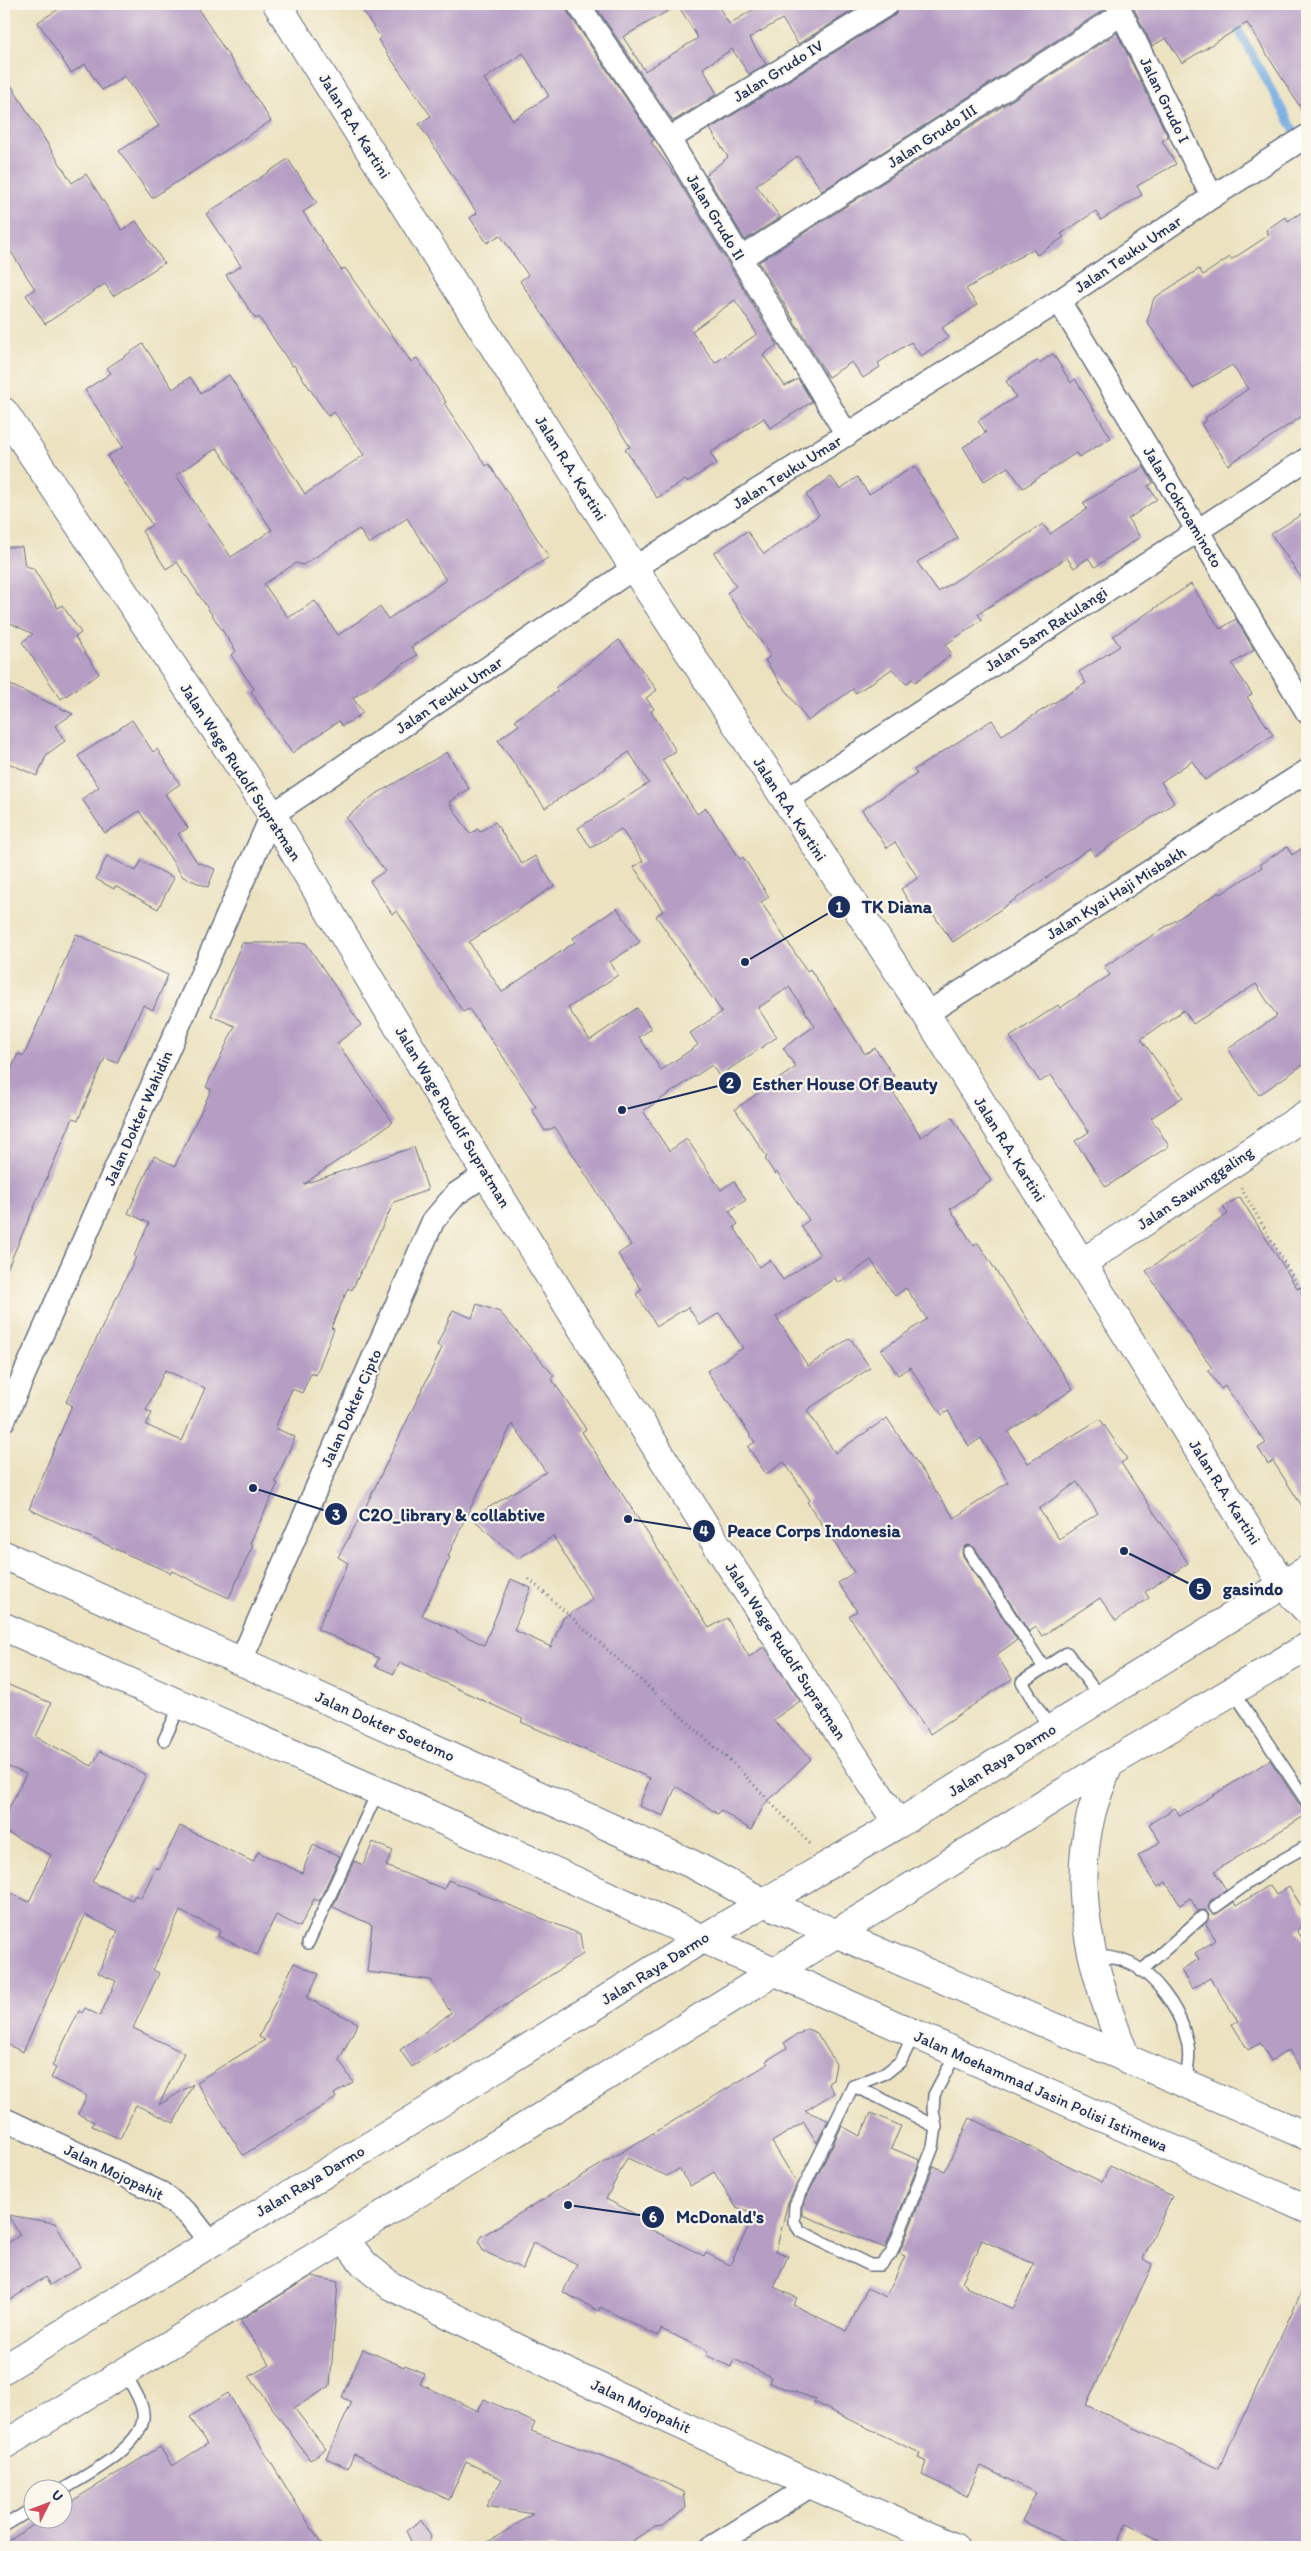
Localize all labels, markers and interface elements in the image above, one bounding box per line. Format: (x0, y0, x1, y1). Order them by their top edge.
street label: Jalan Grudo IV (729, 35, 827, 106)
street label: Jalan Grudo I (1136, 54, 1194, 146)
street label: Jalan R.A. Kartini (315, 70, 395, 182)
street label: Jalan Grudo III (883, 100, 981, 172)
street label: Jalan Grudo II (683, 170, 749, 264)
street label: Jalan Teuku Umar (1071, 211, 1185, 297)
street label: Jalan R.A. Kartini (531, 412, 611, 524)
street label: Jalan Teuku Umar (729, 431, 845, 513)
street label: Jalan Cokroaminoto (1139, 443, 1227, 571)
street label: Jalan Sam Ratulangi (981, 582, 1111, 676)
street label: Jalan Teuku Umar (392, 652, 506, 738)
street label: Jalan Wage Rudolf Supratman (176, 680, 306, 865)
street label: Jalan R.A. Kartini (749, 753, 831, 865)
street label: Jalan Kyai Haji Misbakh (1043, 842, 1189, 944)
callout: TK Diana (827, 890, 942, 923)
text: TK Diana (861, 896, 933, 918)
text: 1 (836, 898, 843, 916)
street label: Jalan Wage Rudolf Supratman (391, 1023, 515, 1211)
street label: Jalan Dokter Wahidin (100, 1047, 177, 1188)
callout: Esther House Of Beauty (718, 1067, 947, 1100)
text: Esther House Of Beauty (753, 1073, 938, 1095)
text: 2 (726, 1074, 734, 1092)
street label: Jalan R.A. Kartini (970, 1093, 1050, 1205)
street label: Jalan Sawunggaling (1133, 1142, 1257, 1234)
street label: Jalan Dokter Cipto (316, 1346, 386, 1470)
street label: Jalan R.A. Kartini (1185, 1436, 1265, 1548)
callout: C2O_library & collabtive (324, 1498, 555, 1531)
text: C2O_library & collabtive (359, 1504, 546, 1526)
text: 3 (332, 1506, 340, 1524)
callout: Peace Corps Indonesia (692, 1514, 911, 1547)
text: Peace Corps Indonesia (727, 1520, 901, 1542)
text: 4 (699, 1522, 709, 1540)
street label: Jalan Wage Rudolf Supratman (721, 1559, 851, 1744)
callout: gasindo (1188, 1572, 1293, 1605)
text: gasindo (1223, 1578, 1283, 1600)
text: 5 (1196, 1580, 1204, 1598)
street label: Jalan Dokter Soetomo (312, 1687, 458, 1765)
street label: Jalan Raya Darmo (944, 1719, 1060, 1801)
street label: Jalan Raya Darmo (597, 1927, 713, 2009)
street label: Jalan Moehammad Jasin Polisi Istimewa (911, 2026, 1171, 2156)
street label: Jalan Mojopahit (61, 2140, 167, 2204)
street label: Jalan Raya Darmo (252, 2141, 368, 2221)
callout: McDonald's (641, 2201, 774, 2234)
text: McDonald's (676, 2206, 764, 2228)
text: 6 (649, 2208, 657, 2226)
street label: Jalan Mojopahit (588, 2375, 694, 2437)
north arrow (22, 2478, 72, 2528)
text: U (48, 2486, 67, 2505)

